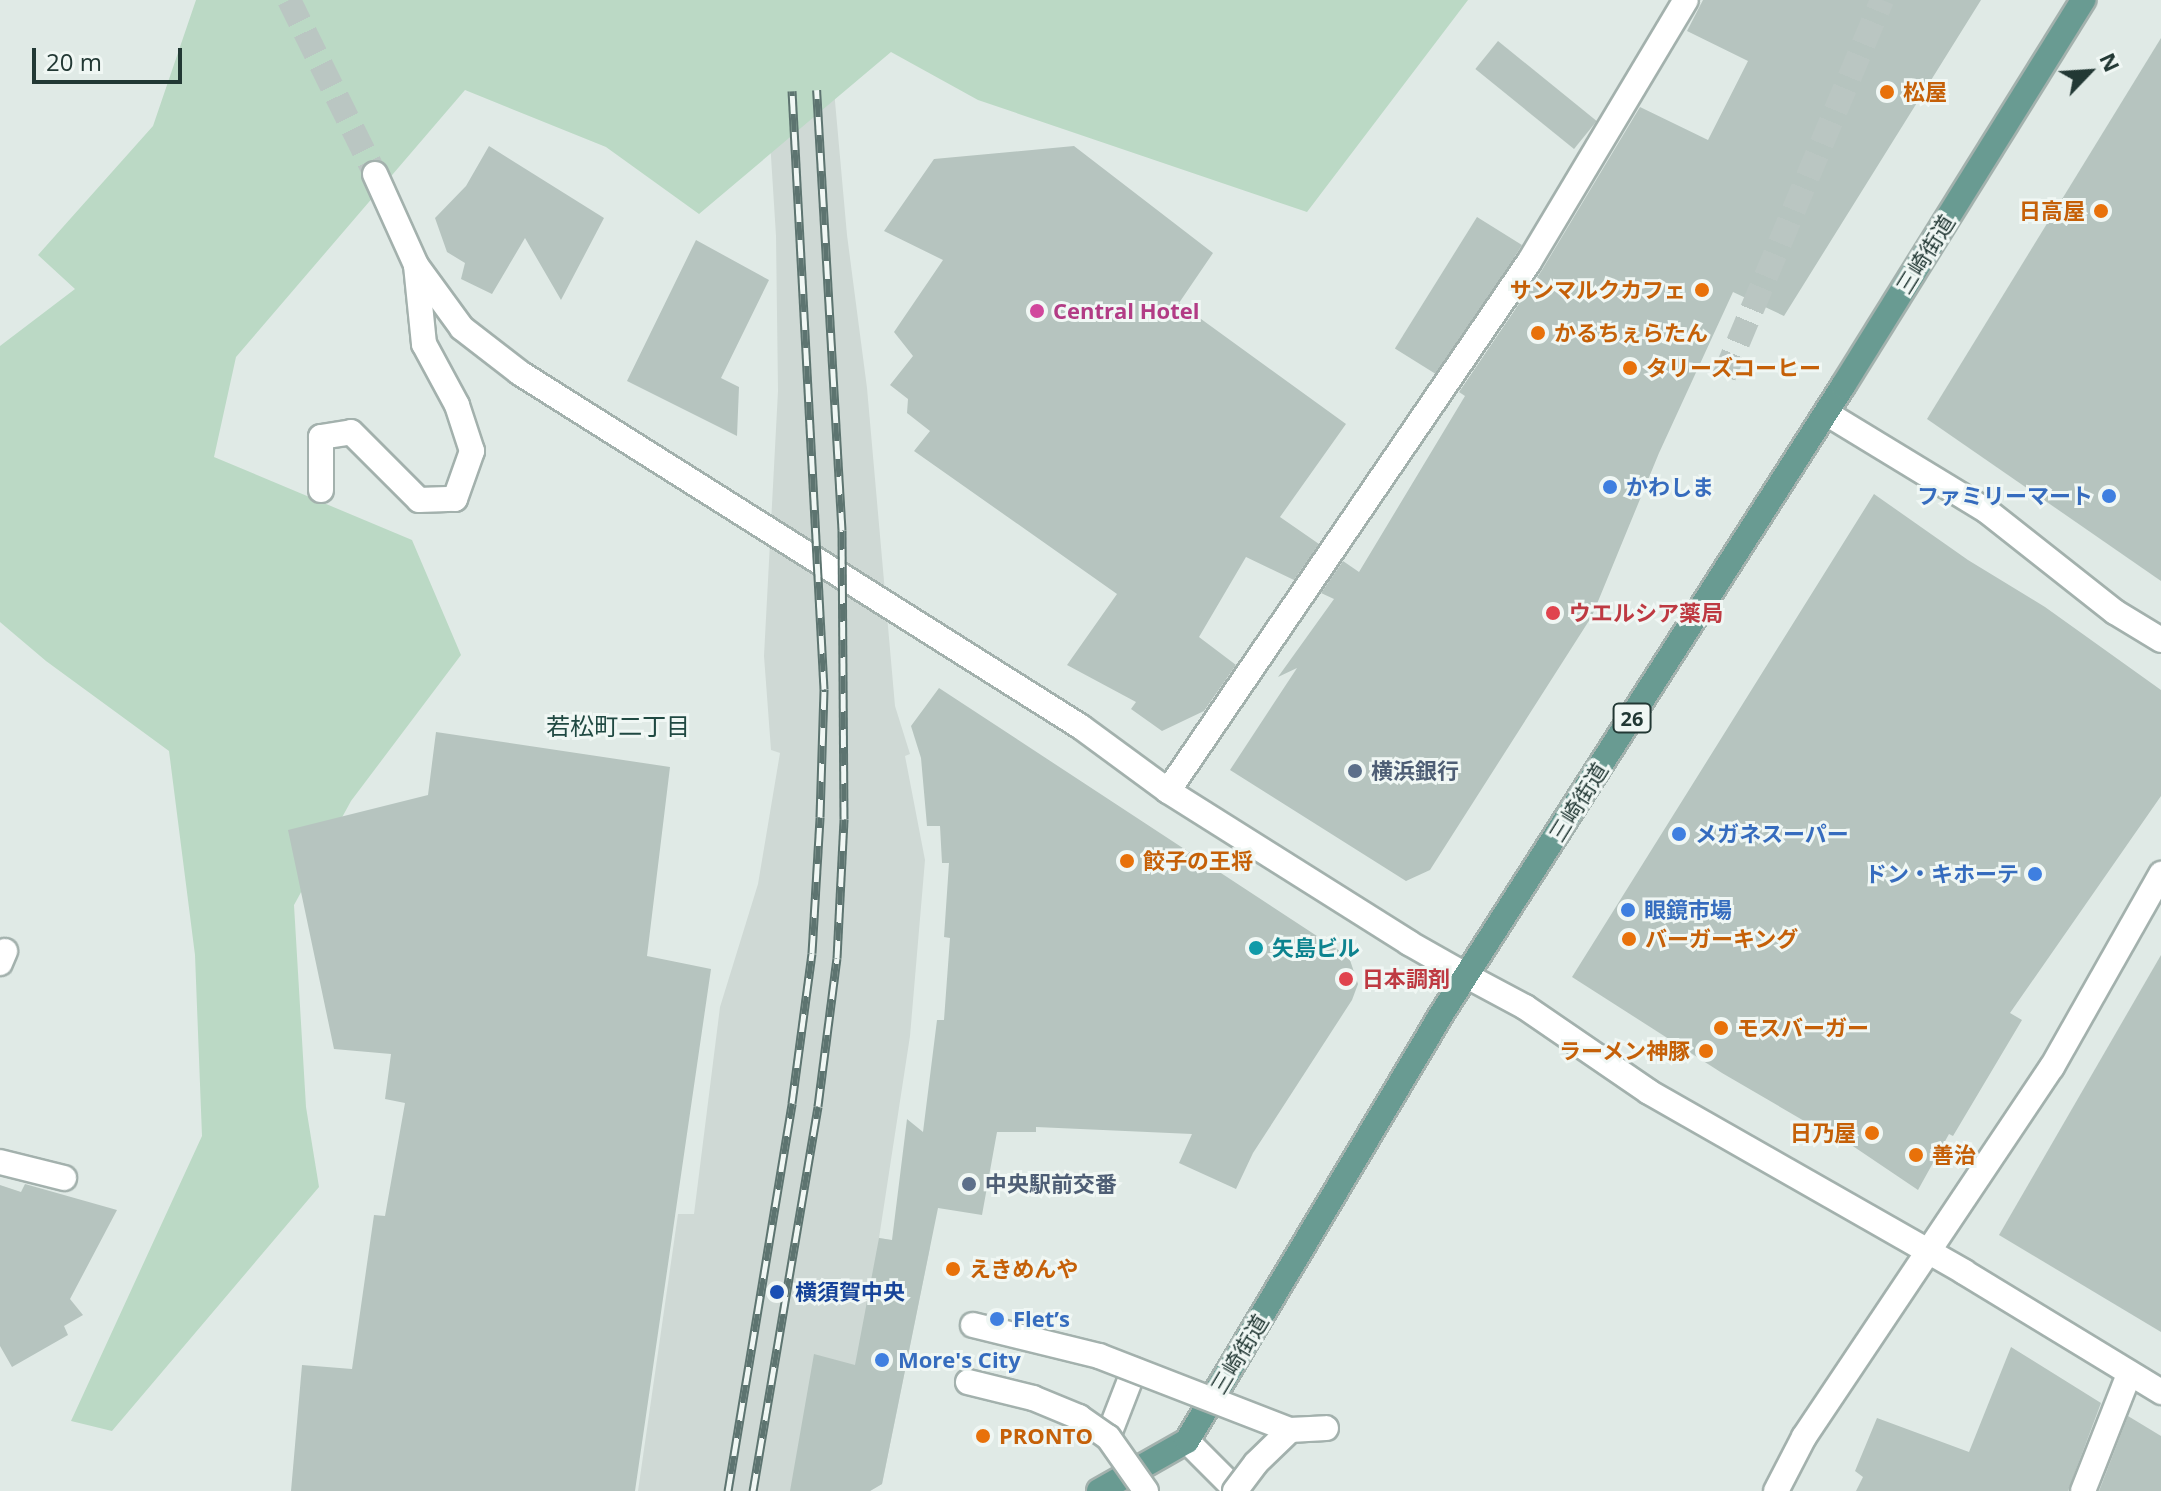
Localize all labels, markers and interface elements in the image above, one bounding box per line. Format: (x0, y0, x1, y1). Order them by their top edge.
scale bar (36, 32, 186, 82)
north arrow (2049, 32, 2129, 112)
text: 20 m (46, 45, 102, 78)
text: N (2093, 47, 2128, 76)
place label: 松屋 (1903, 79, 1947, 105)
marker: 松屋 (1878, 83, 1896, 101)
place label: 日高屋 (2019, 198, 2085, 224)
marker: 日高屋 (2092, 202, 2110, 220)
street label: 三崎街道 (1890, 210, 1960, 298)
place label: サンマルクカフェ (1510, 277, 1686, 303)
marker: サンマルクカフェ (1693, 281, 1711, 299)
place label: Central Hotel (1053, 298, 1199, 324)
marker: Central Hotel (1028, 302, 1046, 320)
place label: かるちぇらたん (1554, 320, 1708, 346)
marker: かるちぇらたん (1529, 324, 1547, 342)
place label: タリーズコーヒー (1646, 355, 1822, 381)
marker: タリーズコーヒー (1621, 359, 1639, 377)
place label: かわしま (1626, 474, 1714, 500)
marker: かわしま (1601, 478, 1619, 496)
place label: ファミリーマート (1917, 483, 2093, 509)
marker: ファミリーマート (2100, 487, 2118, 505)
place label: ウエルシア薬局 (1569, 600, 1723, 626)
marker: ウエルシア薬局 (1544, 604, 1562, 622)
road number: 26 (1612, 702, 1652, 734)
district label: 若松町二丁目 (546, 712, 690, 740)
place label: 横浜銀行 (1371, 758, 1459, 784)
street label: 三崎街道 (1543, 758, 1613, 846)
marker: 横浜銀行 (1346, 762, 1364, 780)
place label: メガネスーパー (1695, 821, 1849, 847)
marker: メガネスーパー (1670, 825, 1688, 843)
place label: 餃子の王将 (1143, 848, 1253, 874)
marker: 餃子の王将 (1118, 852, 1136, 870)
place label: ドン・キホーテ (1865, 861, 2019, 887)
marker: ドン・キホーテ (2026, 865, 2044, 883)
place label: 眼鏡市場 (1644, 897, 1732, 923)
marker: 眼鏡市場 (1619, 901, 1637, 919)
place label: バーガーキング (1645, 926, 1799, 952)
marker: バーガーキング (1620, 930, 1638, 948)
place label: 矢島ビル (1272, 935, 1360, 961)
marker: 矢島ビル (1247, 939, 1265, 957)
place label: 日本調剤 (1362, 966, 1450, 992)
marker: 日本調剤 (1337, 970, 1355, 988)
place label: モスバーガー (1737, 1015, 1869, 1041)
marker: モスバーガー (1712, 1019, 1730, 1037)
place label: ラーメン神豚 (1558, 1038, 1690, 1064)
marker: ラーメン神豚 (1697, 1042, 1715, 1060)
place label: 日乃屋 (1790, 1120, 1856, 1146)
marker: 日乃屋 (1863, 1124, 1881, 1142)
place label: 善治 (1932, 1142, 1976, 1168)
marker: 善治 (1907, 1146, 1925, 1164)
place label: 中央駅前交番 (985, 1171, 1117, 1197)
marker: 中央駅前交番 (960, 1175, 978, 1193)
place label: えきめんや (969, 1256, 1079, 1282)
marker: えきめんや (944, 1260, 962, 1278)
place label: 横須賀中央 (795, 1279, 905, 1305)
marker: 横須賀中央 (766, 1281, 788, 1303)
place label: Flet’s (1013, 1306, 1070, 1332)
street label: 三崎街道 (1205, 1309, 1273, 1399)
marker: Flet’s (988, 1310, 1006, 1328)
place label: More's City (898, 1347, 1021, 1373)
marker: More's City (873, 1351, 891, 1369)
place label: PRONTO (999, 1423, 1093, 1449)
marker: PRONTO (974, 1427, 992, 1445)

